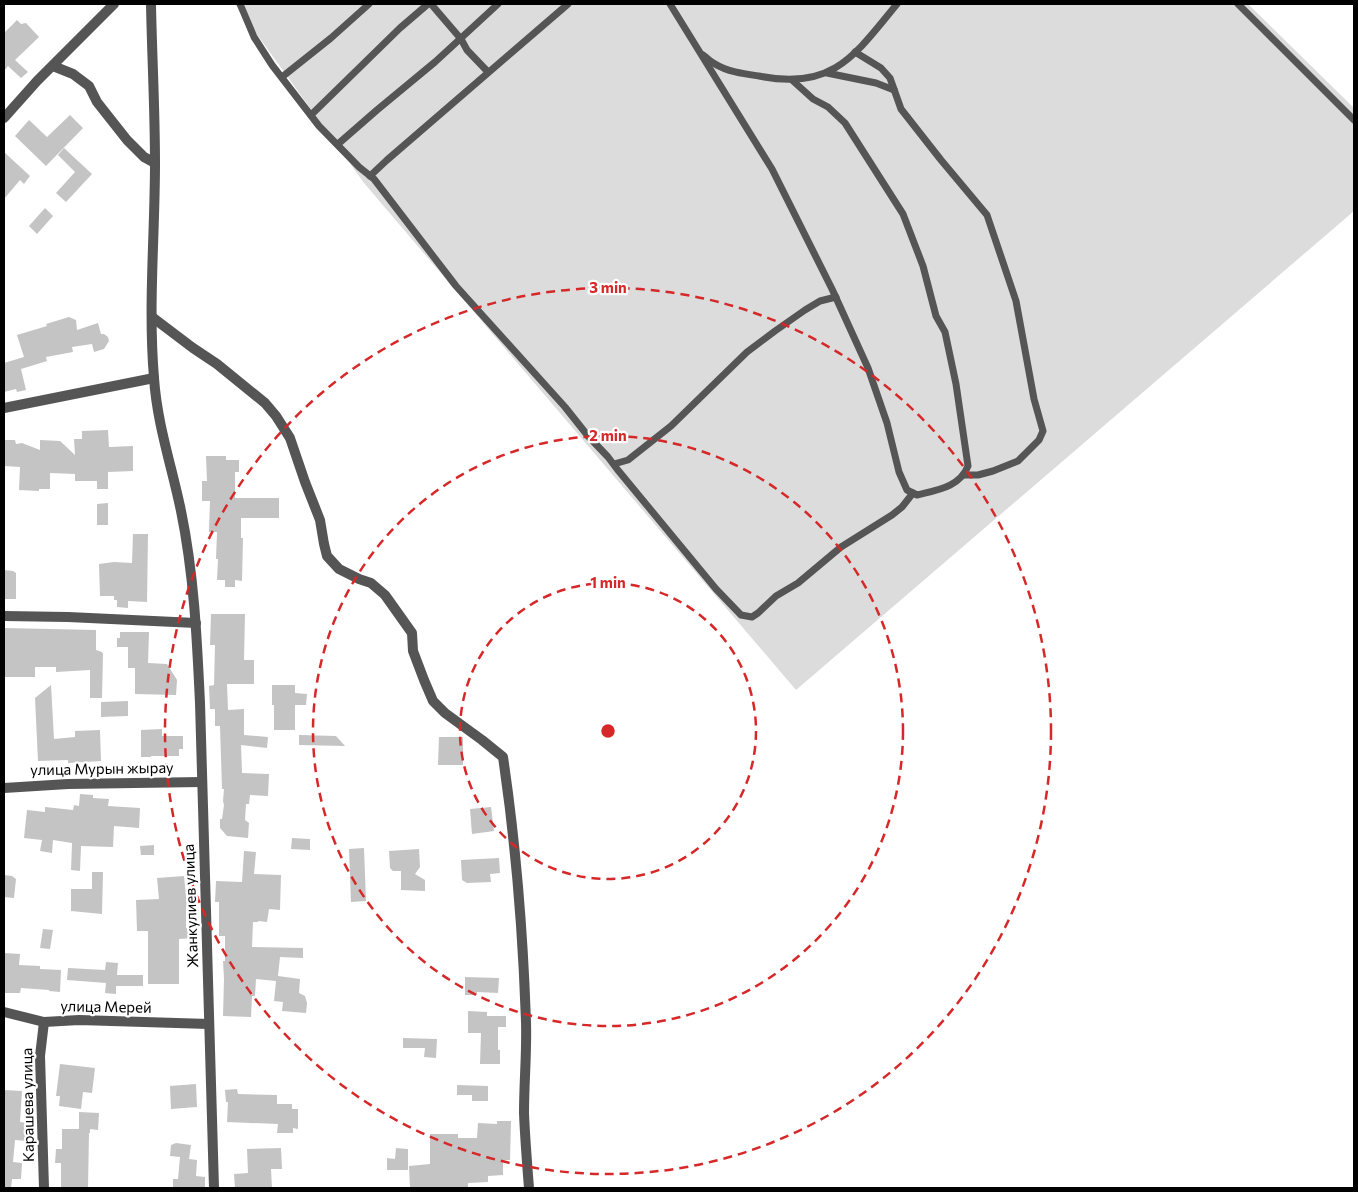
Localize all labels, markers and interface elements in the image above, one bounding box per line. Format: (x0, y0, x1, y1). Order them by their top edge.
text: 3 min (589, 278, 627, 296)
text: 2 min (589, 426, 627, 444)
text: 1 min (590, 573, 626, 591)
centre of rings (599, 722, 617, 740)
street label: улица Мурын жырау (30, 758, 174, 778)
street label: Жанкулиев улица (179, 844, 201, 968)
street label: улица Мерей (60, 996, 152, 1016)
street label: Карашева улица (17, 1048, 37, 1162)

